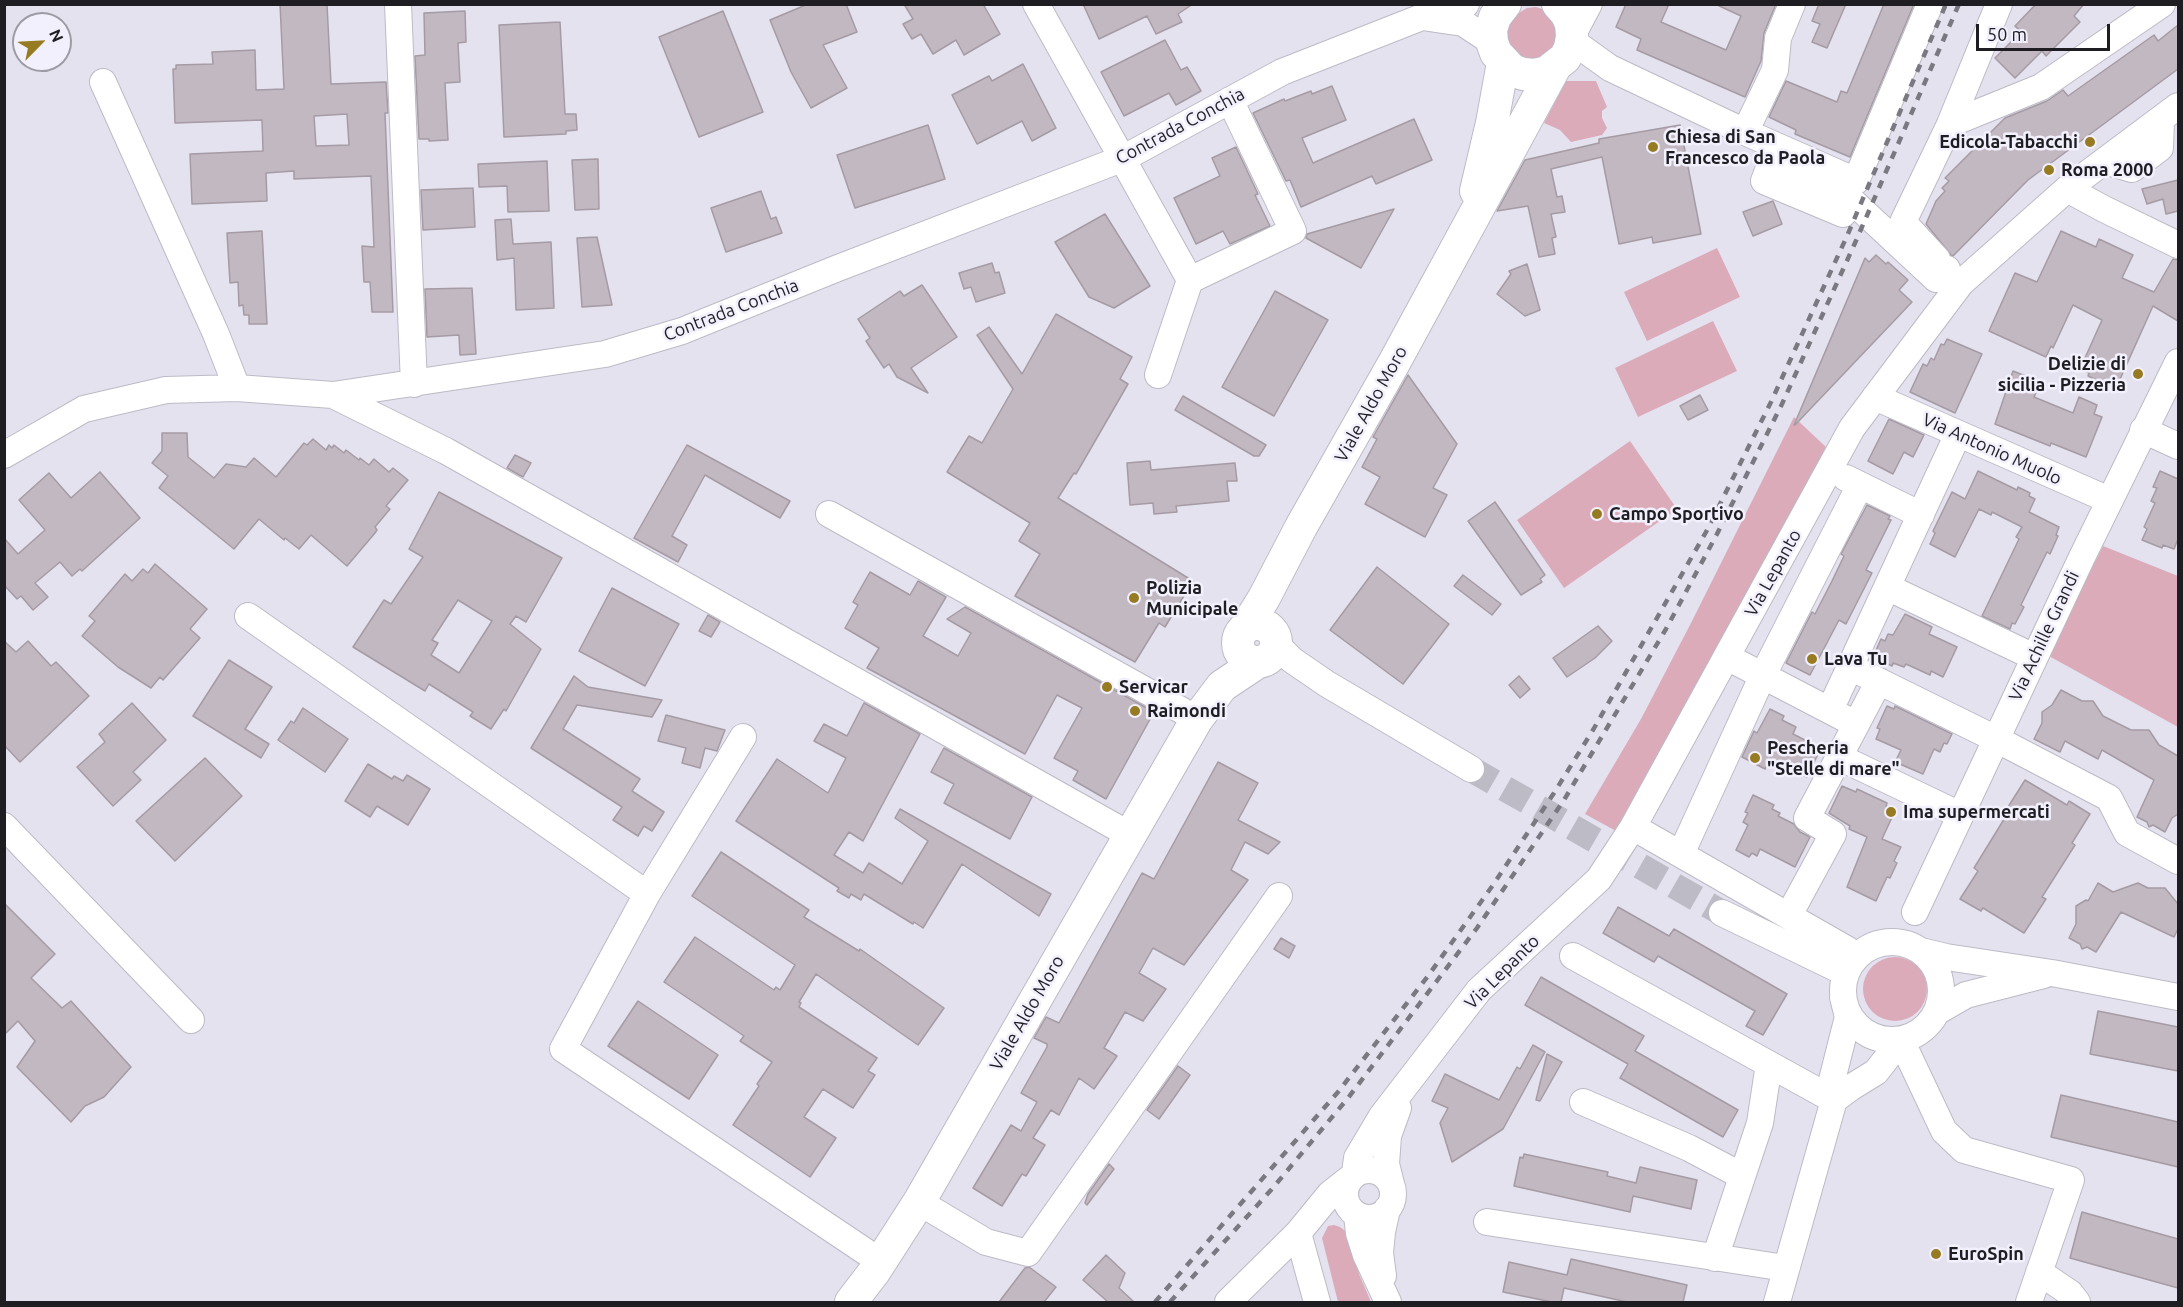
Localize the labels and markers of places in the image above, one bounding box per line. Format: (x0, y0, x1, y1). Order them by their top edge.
place label: Chiesa di San Francesco da Paola (1665, 126, 1825, 168)
place label: Edicola-Tabacchi (1939, 131, 2078, 153)
marker: Edicola-Tabacchi (2083, 135, 2097, 149)
marker: Chiesa di San Francesco da Paola (1646, 140, 1660, 154)
place label: Roma 2000 (2061, 159, 2153, 181)
marker: Roma 2000 (2042, 163, 2056, 177)
place label: Delizie di sicilia - Pizzeria (1998, 353, 2126, 395)
marker: Delizie di sicilia - Pizzeria (2131, 367, 2145, 381)
place label: Campo Sportivo (1609, 503, 1744, 525)
marker: Campo Sportivo (1590, 507, 1604, 521)
place label: Polizia Municipale (1146, 577, 1238, 620)
marker: Polizia Municipale (1127, 591, 1141, 605)
place label: Lava Tu (1824, 648, 1887, 670)
marker: Lava Tu (1805, 652, 1819, 666)
place label: Servicar (1119, 676, 1188, 698)
marker: Servicar (1100, 680, 1114, 694)
place label: Raimondi (1147, 700, 1226, 722)
marker: Raimondi (1128, 704, 1142, 718)
place label: Pescheria "Stelle di mare" (1767, 737, 1900, 780)
marker: Pescheria "Stelle di mare" (1748, 751, 1762, 765)
place label: Ima supermercati (1903, 801, 2050, 823)
marker: Ima supermercati (1884, 805, 1898, 819)
place label: EuroSpin (1948, 1243, 2024, 1265)
marker: EuroSpin (1929, 1247, 1943, 1261)

